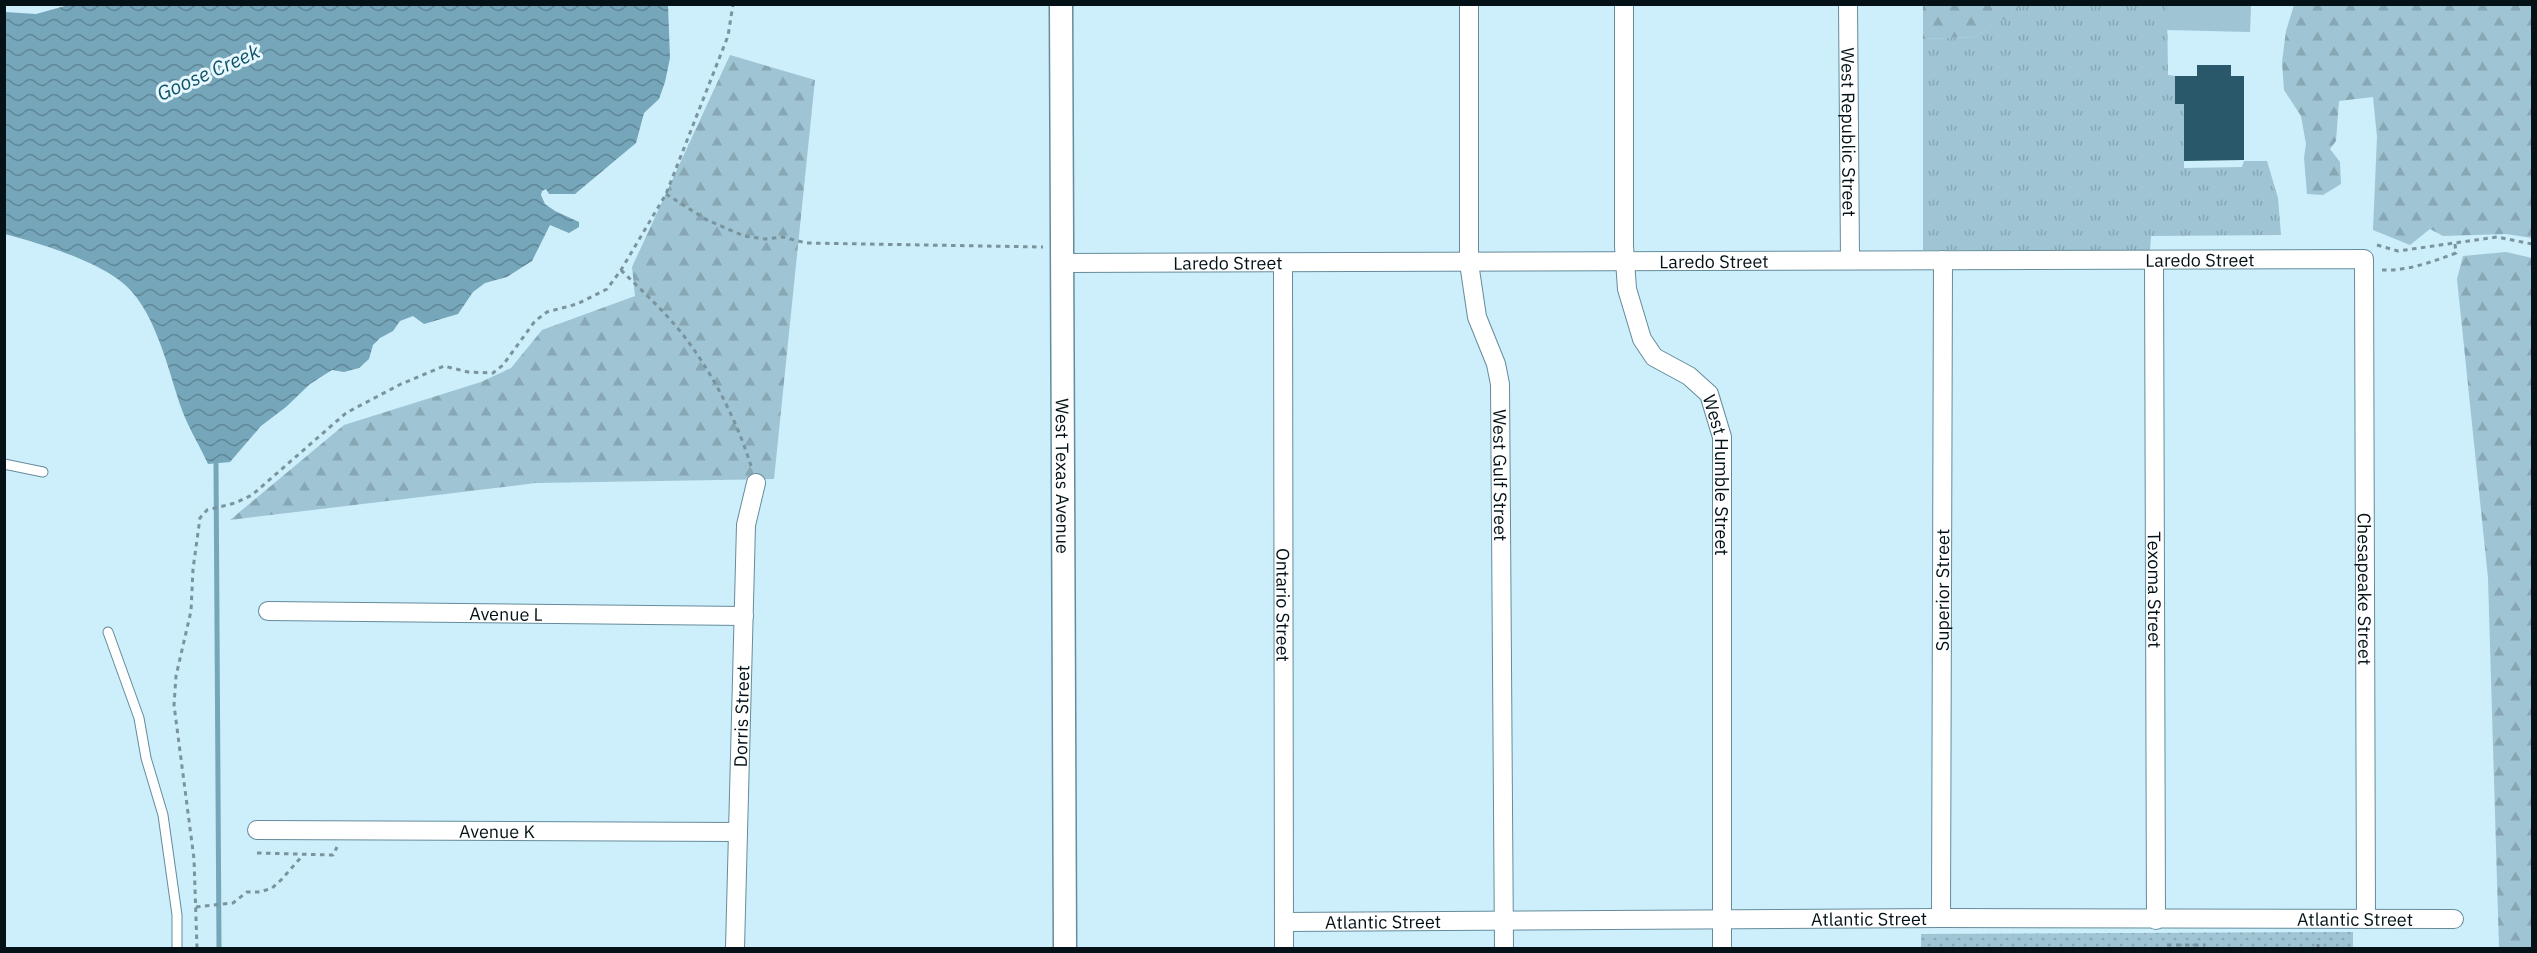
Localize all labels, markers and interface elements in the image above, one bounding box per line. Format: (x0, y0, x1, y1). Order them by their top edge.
water label: Goose Creek (152, 37, 264, 107)
street label: West Republic Street (1837, 47, 1861, 217)
street label: Laredo Street (2145, 248, 2255, 271)
street label: Laredo Street (1659, 249, 1769, 273)
street label: Laredo Street (1173, 251, 1283, 274)
street label: West Humble Street (1698, 392, 1734, 556)
street label: West Texas Avenue (1051, 398, 1075, 554)
street label: West Gulf Street (1489, 409, 1513, 541)
street label: Chesapeake Street (2353, 513, 2377, 665)
street label: Superior Street (1930, 529, 1954, 651)
street label: Texoma Street (2143, 532, 2167, 648)
street label: Ontario Street (1272, 548, 1295, 662)
street label: Avenue L (469, 602, 543, 625)
street label: Dorris Street (728, 665, 754, 768)
street label: Avenue K (459, 819, 536, 843)
street label: Atlantic Street (1811, 907, 1927, 930)
street label: Atlantic Street (2297, 907, 2413, 930)
street label: Atlantic Street (1325, 910, 1441, 933)

